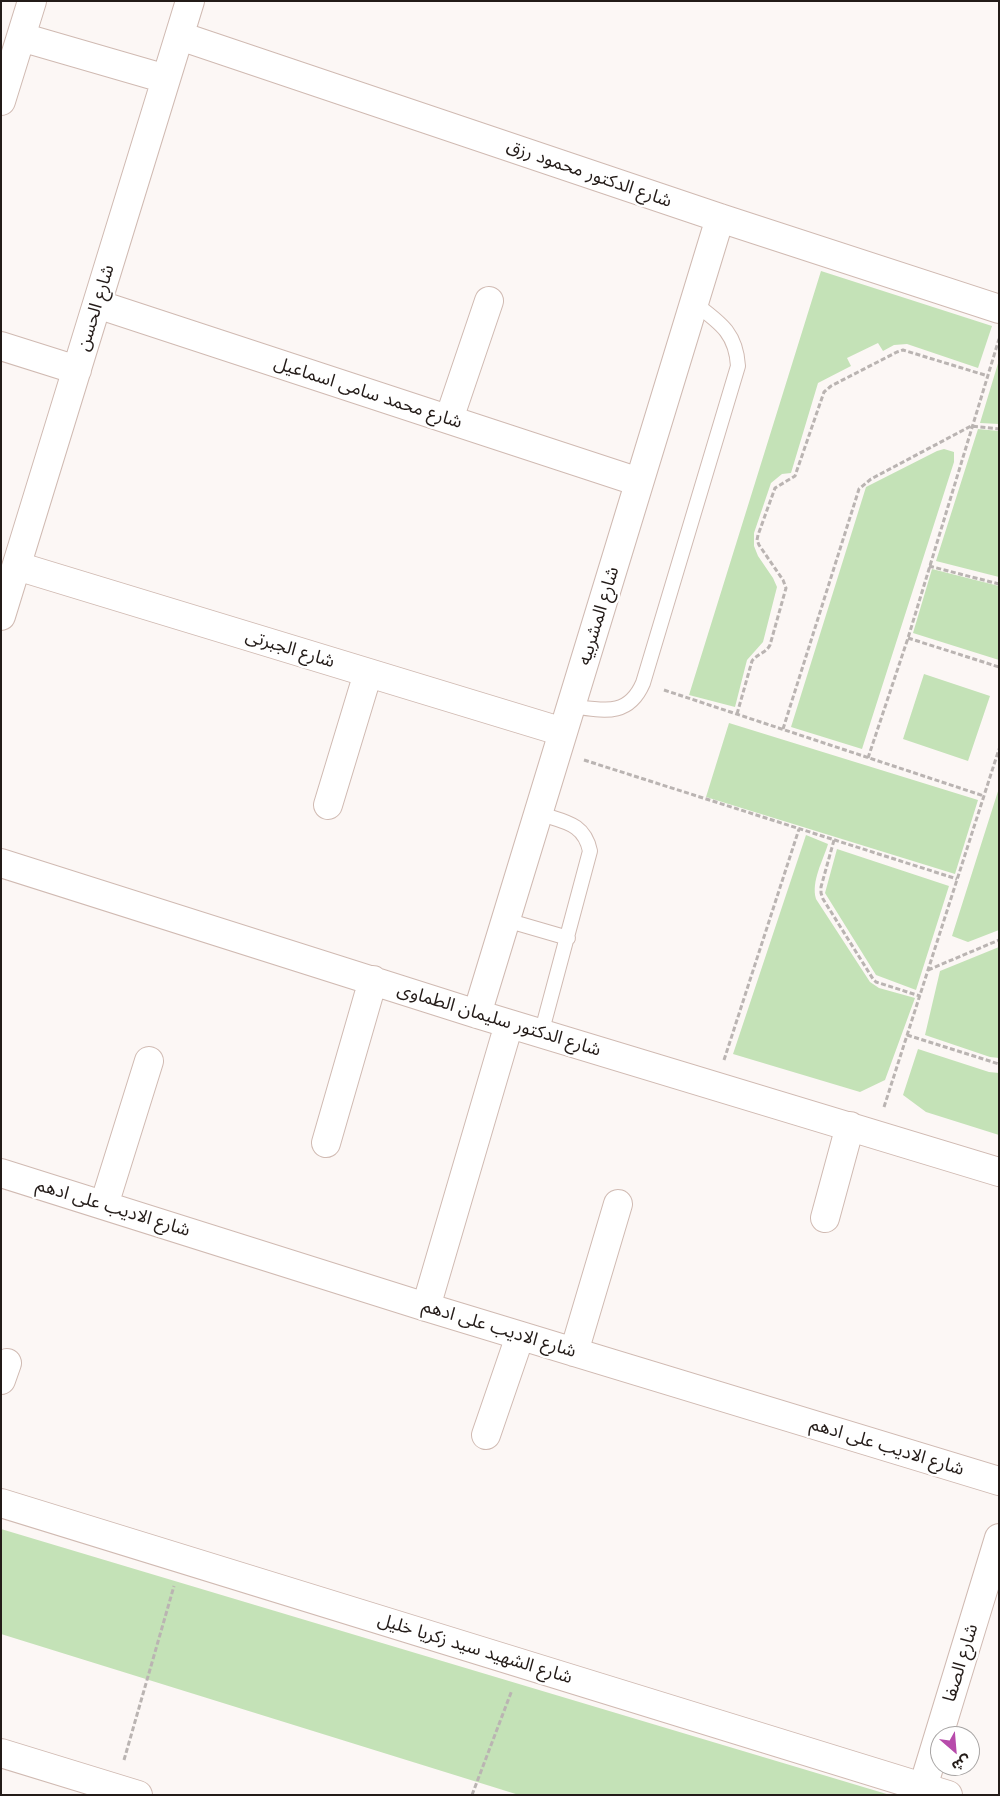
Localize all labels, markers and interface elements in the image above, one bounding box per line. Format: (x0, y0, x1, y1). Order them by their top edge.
street label: شارع الدكتور محمود رزق (504, 136, 674, 212)
street label: شارع الحسن (73, 262, 119, 354)
street label: شارع محمد سامى اسماعيل (271, 352, 465, 434)
street label: شارع المشربيه (574, 564, 624, 668)
street label: شارع الجبرتى (243, 625, 337, 673)
street label: شارع الدكتور سليمان الطماوى (395, 979, 603, 1061)
street label: شارع الاديب على ادهم (33, 1174, 193, 1242)
street label: شارع الاديب على ادهم (419, 1295, 579, 1363)
street label: شارع الاديب على ادهم (807, 1413, 967, 1481)
street label: شارع الشهيد سيد زكريا خليل (375, 1609, 575, 1689)
street label: شارع الصفا (939, 1621, 983, 1705)
north arrow (930, 1726, 980, 1776)
text: ش (949, 1751, 974, 1776)

